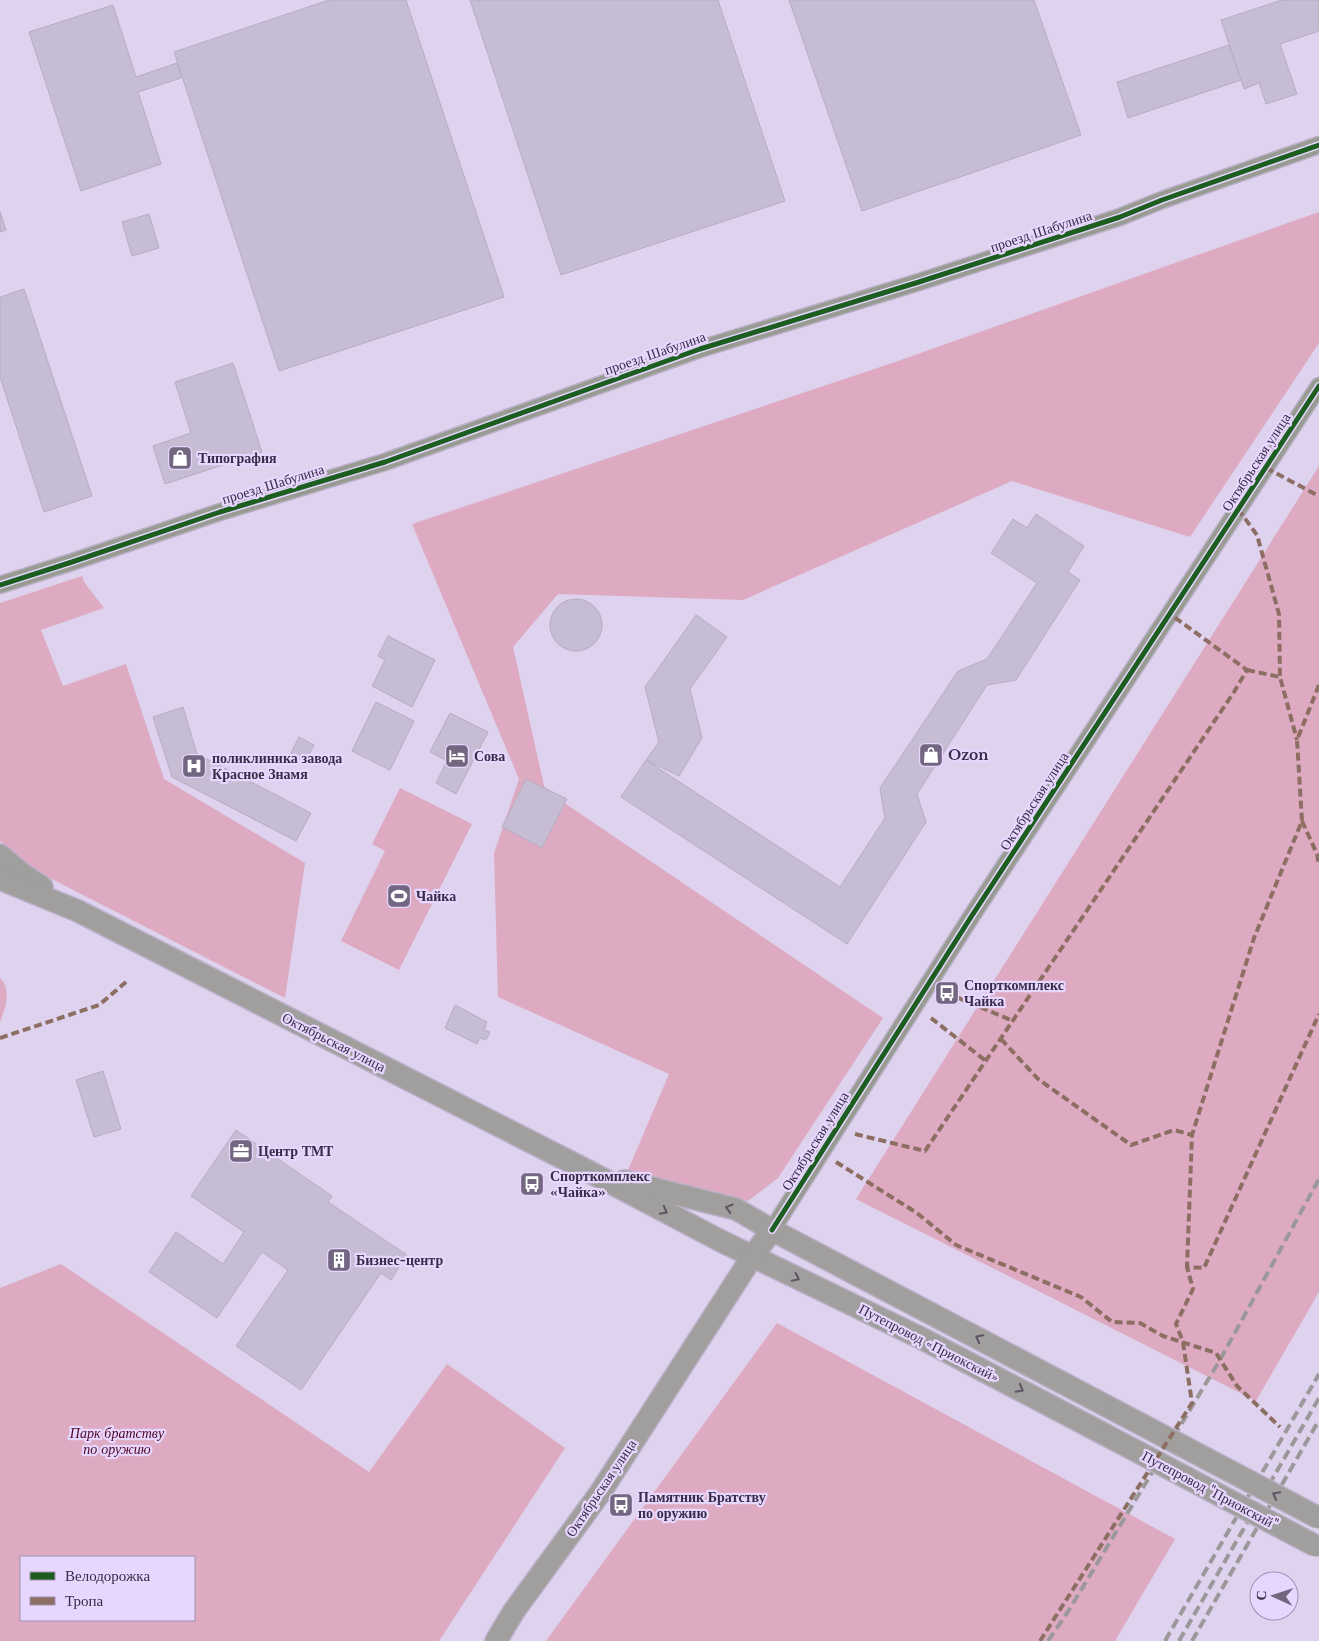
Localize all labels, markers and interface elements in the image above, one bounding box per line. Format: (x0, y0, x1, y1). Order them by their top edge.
street label: проезд Шабулина (988, 206, 1095, 256)
street label: проезд Шабулина (602, 327, 709, 379)
street label: Октябрьская улица (1218, 409, 1295, 515)
shop icon: Типография (167, 445, 193, 471)
place label: Типография (198, 449, 277, 467)
street label: проезд Шабулина (220, 460, 327, 508)
shop icon: Ozon (918, 742, 944, 768)
hotel icon: Сова (444, 743, 470, 769)
place label: Ozon (948, 746, 989, 764)
place label: Сова (474, 747, 505, 765)
street label: Октябрьская улица (996, 748, 1073, 854)
place label: поликлиника завода Красное Знамя (212, 749, 342, 783)
hospital icon: поликлиника завода Красное Знамя (181, 753, 207, 779)
sports icon: Чайка (386, 883, 412, 909)
place label: Чайка (416, 887, 456, 905)
place label: Спорткомплекс Чайка (964, 976, 1064, 1010)
bus stop icon: Спорткомплекс Чайка (934, 980, 960, 1006)
street label: Октябрьская улица (279, 1008, 389, 1076)
street label: Октябрьская улица (777, 1087, 853, 1194)
office icon: Центр ТМТ (228, 1138, 254, 1164)
place label: Центр ТМТ (258, 1142, 334, 1160)
place label: Спорткомплекс «Чайка» (550, 1167, 650, 1201)
bus stop icon: Спорткомплекс «Чайка» (519, 1171, 545, 1197)
one-way arrow (726, 1203, 734, 1213)
one-way arrow (659, 1205, 668, 1215)
building icon: Бизнес-центр (326, 1247, 352, 1273)
place label: Бизнес-центр (356, 1251, 443, 1269)
one-way arrow (791, 1272, 800, 1282)
street label: Путепровод «Приокский» (856, 1300, 1002, 1386)
one-way arrow (975, 1334, 984, 1344)
one-way arrow (1014, 1383, 1023, 1393)
park label: Парк братству по оружию (69, 1424, 165, 1458)
street label: Октябрьская улица (562, 1435, 641, 1540)
street label: Путепровод "Приокский" (1139, 1447, 1281, 1533)
place label: Памятник Братству по оружию (638, 1488, 766, 1522)
one-way arrow (1272, 1491, 1281, 1501)
bus stop icon: Памятник Братству по оружию (608, 1492, 634, 1518)
legend (20, 1556, 195, 1621)
text: Велодорожка (65, 1566, 150, 1585)
north arrow (1249, 1571, 1299, 1621)
text: С (1252, 1590, 1270, 1601)
text: Тропа (65, 1591, 104, 1610)

